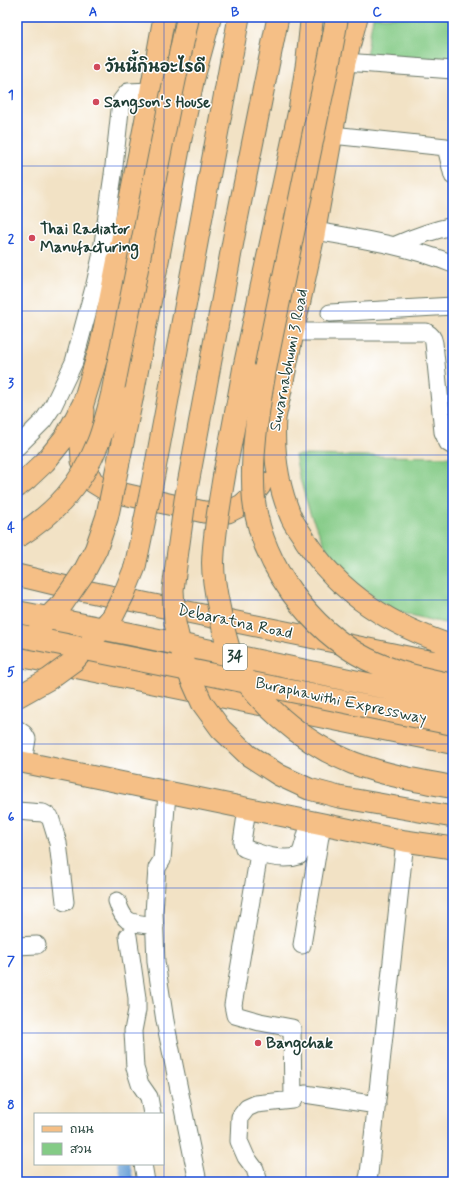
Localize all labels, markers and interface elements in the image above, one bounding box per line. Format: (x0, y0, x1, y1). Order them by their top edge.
text: A (89, 4, 97, 21)
text: B (231, 4, 240, 21)
text: C (372, 4, 382, 21)
place label: วันนี้กินอะไรดี (105, 49, 206, 78)
marker: วันนี้กินอะไรดี (92, 62, 102, 72)
text: 1 (8, 87, 14, 104)
place label: Sangson's House (104, 92, 211, 115)
marker: Sangson's House (91, 97, 101, 107)
place label: Thai Radiator Manufacturing (40, 219, 139, 260)
text: 2 (8, 231, 15, 248)
marker: Thai Radiator Manufacturing (27, 233, 37, 243)
street label: Suvarnabhumi 3 Road (265, 287, 313, 433)
text: 3 (8, 375, 14, 392)
text: 4 (7, 520, 15, 537)
street label: Debaratna Road (176, 600, 294, 644)
road number: 34 (223, 644, 247, 670)
text: 5 (7, 664, 15, 681)
street label: Buraphawithi Expressway (253, 673, 429, 729)
text: 6 (8, 809, 15, 826)
text: 7 (7, 953, 15, 970)
place label: Bangchak (266, 1033, 333, 1056)
marker: Bangchak (253, 1038, 263, 1048)
text: 8 (7, 1097, 15, 1114)
legend (34, 1113, 164, 1165)
text: ถนน (70, 1122, 94, 1138)
text: สวน (70, 1142, 91, 1158)

